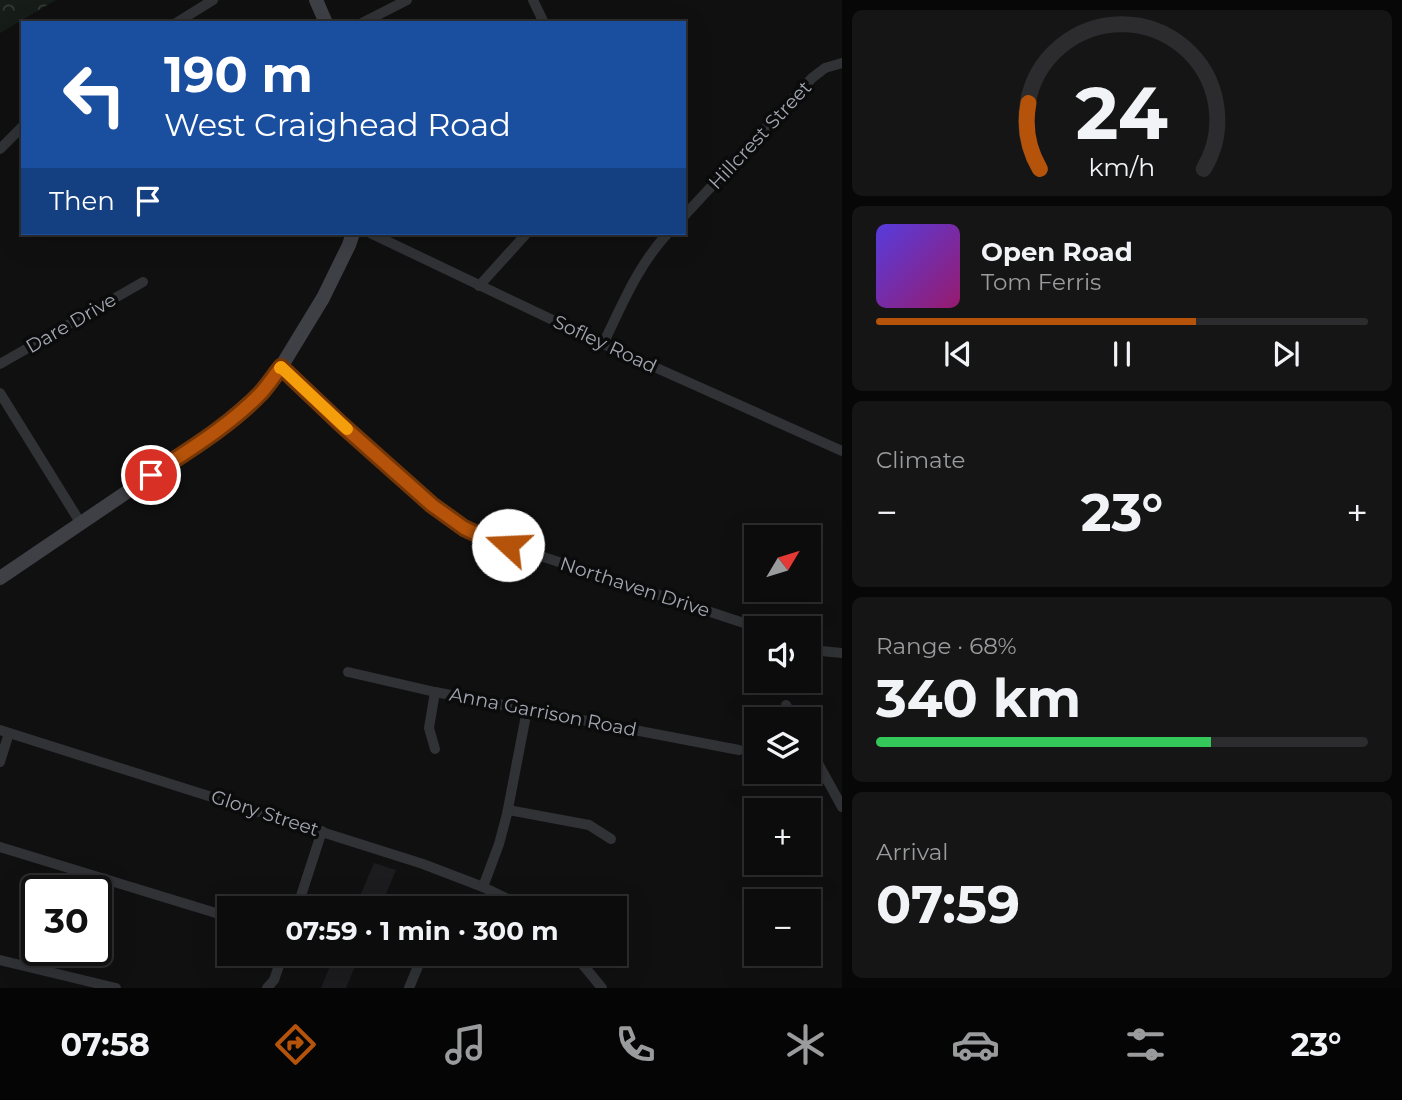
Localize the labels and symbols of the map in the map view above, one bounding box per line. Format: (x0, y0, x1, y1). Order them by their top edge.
street label: Hillcrest Street (704, 76, 816, 194)
street label: Dare Drive (22, 288, 120, 358)
street label: Sofley Road (550, 310, 660, 378)
pin (121, 445, 181, 505)
position arrow (471, 508, 545, 582)
north arrow (744, 525, 821, 602)
street label: Northaven Drive (557, 552, 713, 622)
street label: Anna Garrison Road (447, 683, 639, 741)
street label: Glory Street (208, 785, 322, 841)
speed limit sign: 30 (21, 875, 112, 966)

